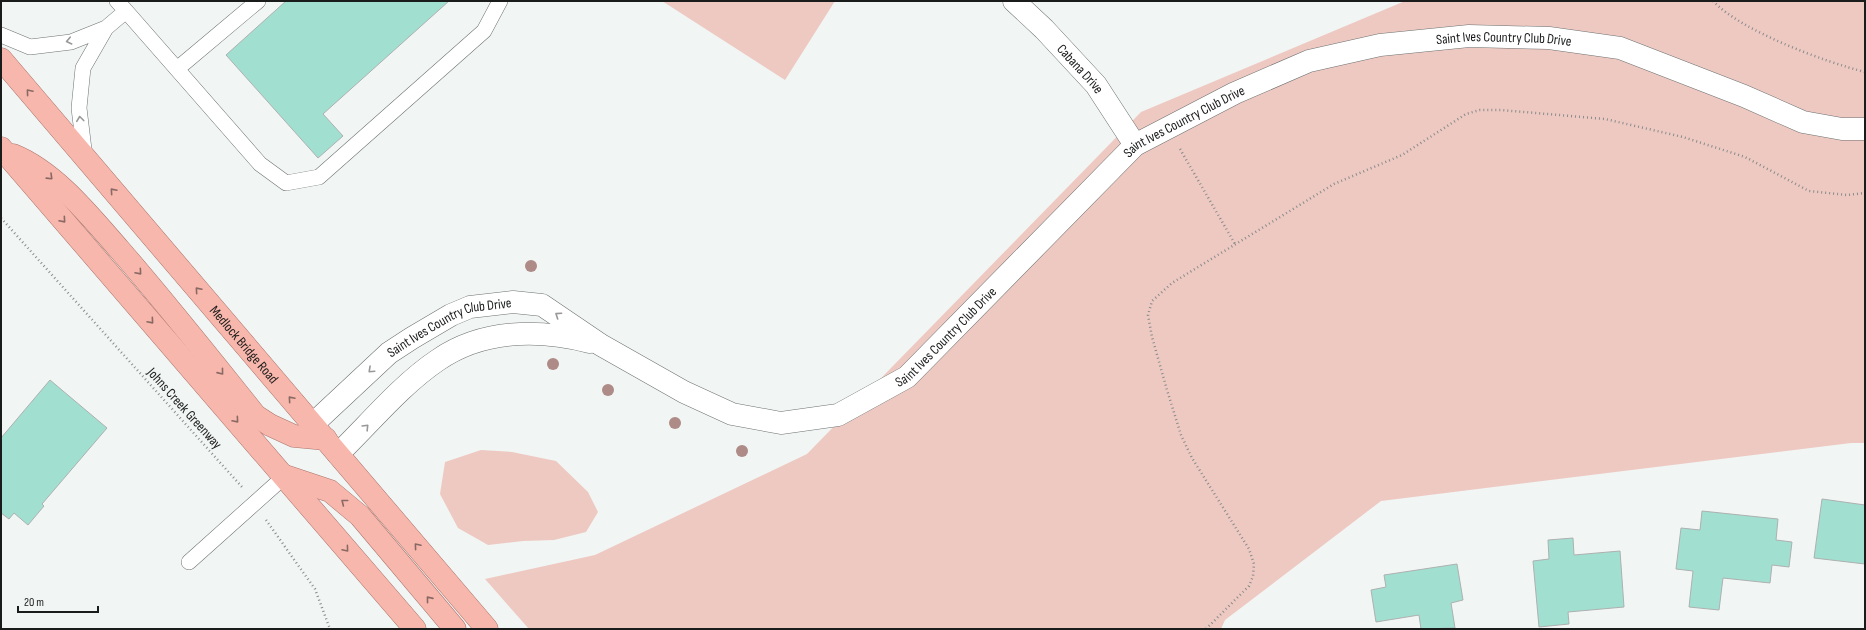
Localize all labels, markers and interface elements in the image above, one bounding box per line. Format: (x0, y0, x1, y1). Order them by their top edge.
street label: Saint Ives Country Club Drive (1435, 28, 1573, 50)
one-way arrow (66, 37, 73, 45)
street label: Cabana Drive (1053, 41, 1107, 97)
street label: Saint Ives Country Club Drive (1120, 82, 1247, 161)
one-way arrow (26, 89, 33, 96)
one-way arrow (76, 116, 85, 122)
one-way arrow (45, 172, 53, 180)
one-way arrow (111, 188, 118, 195)
one-way arrow (59, 215, 66, 223)
one-way arrow (134, 267, 142, 275)
street label: Saint Ives Country Club Drive (892, 283, 1000, 391)
one-way arrow (195, 287, 202, 294)
street label: Saint Ives Country Club Drive (384, 294, 512, 361)
street label: Medlock Bridge Road (206, 302, 282, 387)
one-way arrow (555, 312, 562, 320)
one-way arrow (146, 317, 153, 324)
street label: Johns Creek Greenway (143, 363, 226, 453)
one-way arrow (368, 366, 376, 373)
one-way arrow (217, 368, 224, 375)
one-way arrow (289, 396, 296, 404)
one-way arrow (231, 415, 238, 422)
one-way arrow (361, 424, 369, 432)
one-way arrow (341, 499, 348, 506)
one-way arrow (414, 543, 421, 551)
one-way arrow (342, 544, 349, 551)
scale bar (18, 588, 98, 614)
text: 20 m (24, 595, 44, 610)
one-way arrow (427, 597, 434, 604)

